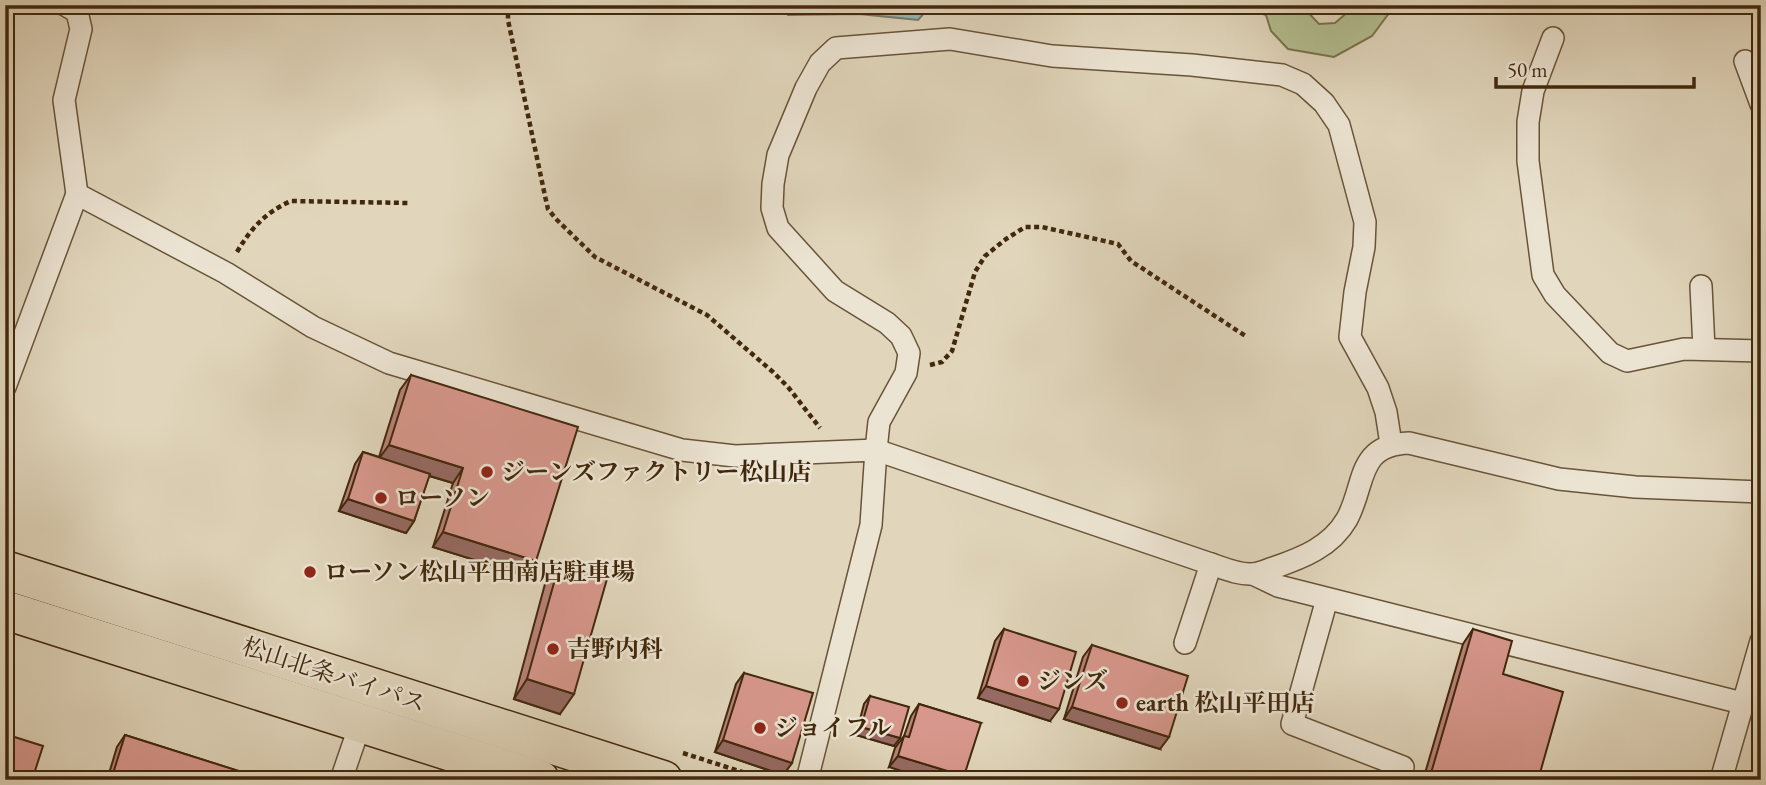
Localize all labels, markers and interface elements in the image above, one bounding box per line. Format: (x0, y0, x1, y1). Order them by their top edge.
scale bar (1496, 46, 1694, 90)
text: 50 m (1507, 56, 1548, 83)
place label: ジーンズファクトリー松山店 (501, 456, 811, 487)
marker: ジーンズファクトリー松山店 (479, 464, 495, 480)
place label: ローソン (395, 482, 490, 513)
marker: ローソン (373, 490, 389, 506)
place label: ローソン松山平田南店駐車場 (324, 556, 635, 587)
marker: ローソン松山平田南店駐車場 (302, 564, 318, 580)
street label: 松山北条バイパス (238, 630, 430, 719)
place label: 吉野内科 (567, 633, 663, 664)
marker: 吉野内科 (545, 641, 561, 657)
place label: ジンズ (1037, 665, 1108, 696)
marker: ジンズ (1015, 673, 1031, 689)
place label: earth 松山平田店 (1136, 687, 1315, 718)
marker: earth 松山平田店 (1114, 695, 1130, 711)
place label: ジョイフル (774, 712, 892, 743)
marker: ジョイフル (752, 720, 768, 736)

